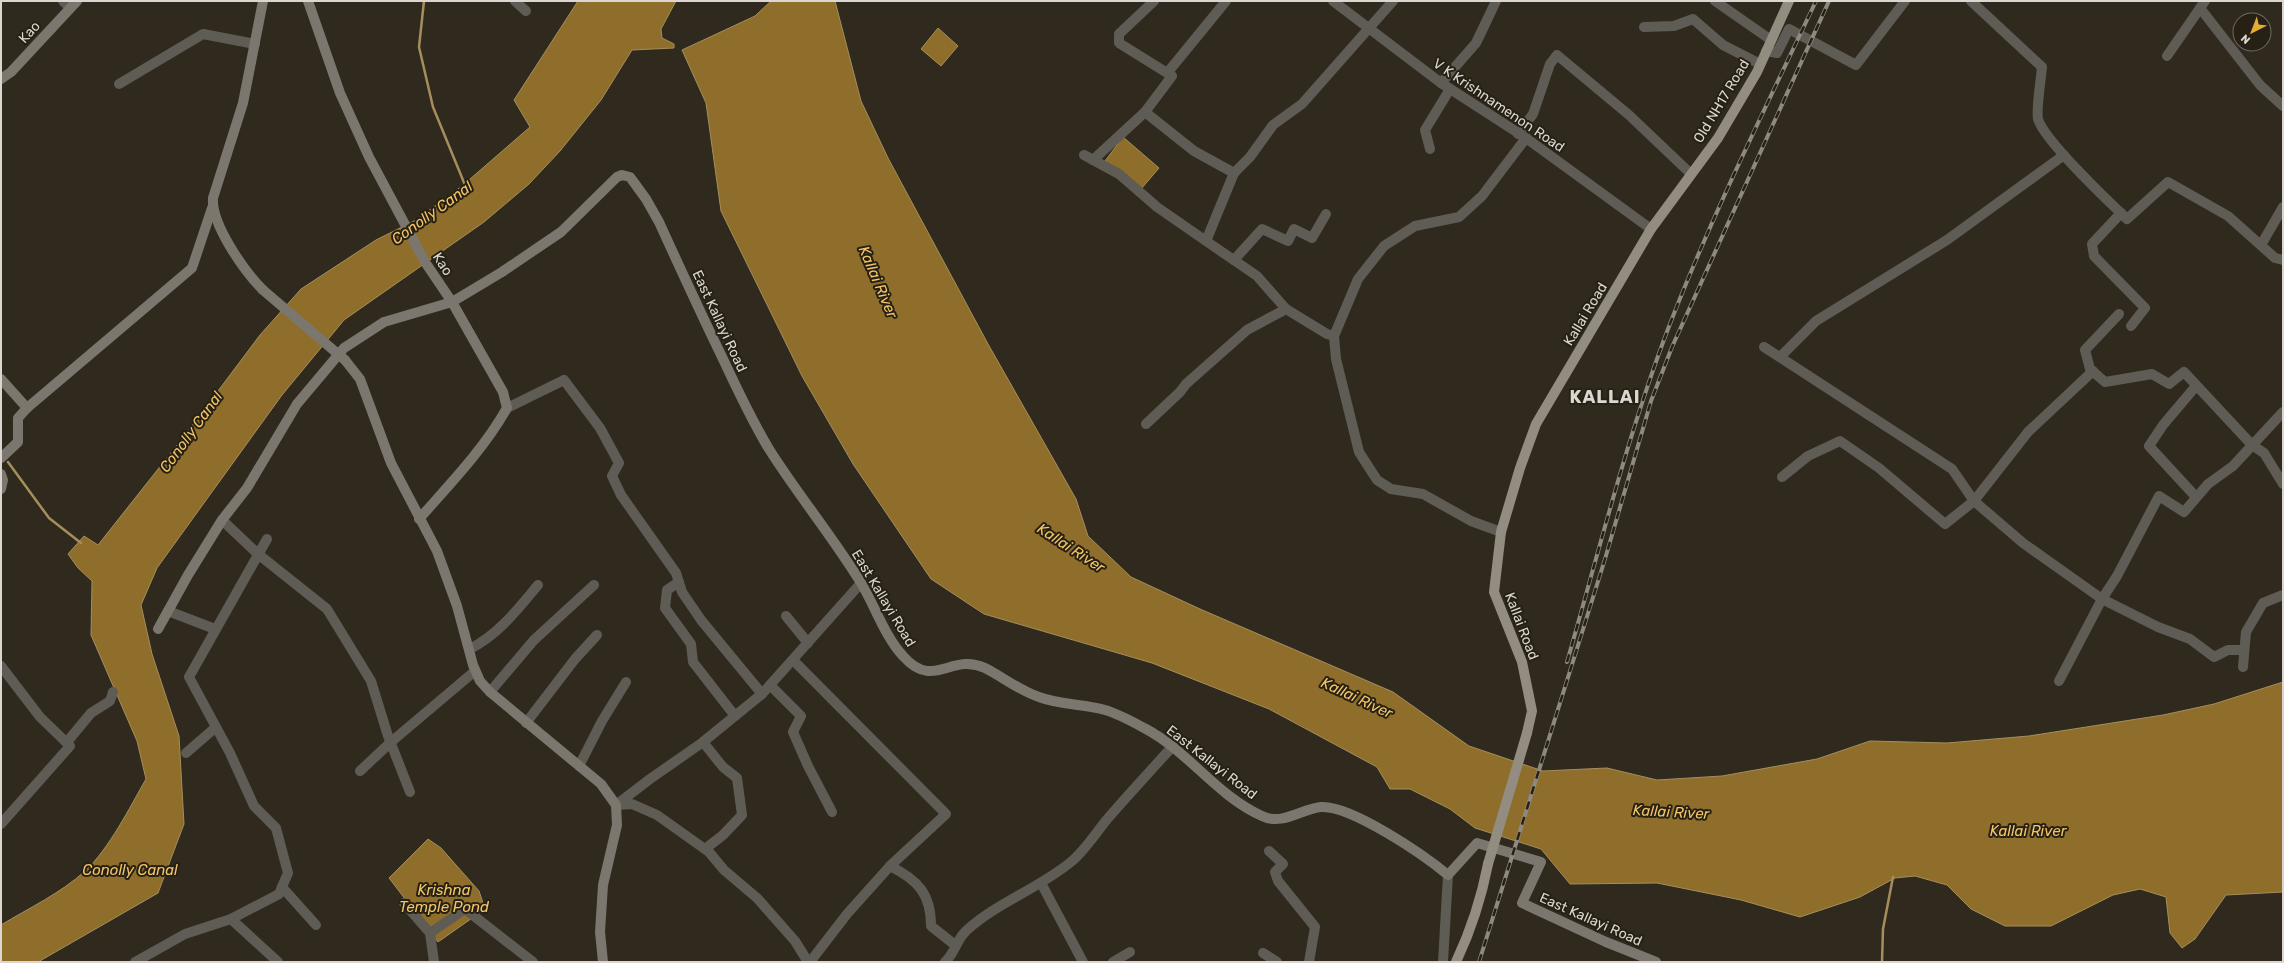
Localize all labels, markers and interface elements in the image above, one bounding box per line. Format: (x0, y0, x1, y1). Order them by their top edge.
north arrow (2232, 12, 2272, 52)
street label: Kao (15, 18, 44, 47)
text: N (2238, 32, 2253, 47)
street label: V K Krishnamenon Road (1430, 55, 1568, 156)
street label: Old NH17 Road (1690, 57, 1753, 146)
water label: Conolly Canal (388, 177, 476, 248)
water label: Kallai River (855, 243, 902, 322)
street label: Kao (429, 250, 456, 279)
street label: East Kallayi Road (689, 268, 751, 375)
street label: Kallai Road (1560, 280, 1611, 349)
district label: KALLAI (1569, 386, 1641, 408)
water label: Conolly Canal (156, 388, 227, 476)
water label: Kallai River (1034, 520, 1109, 577)
street label: East Kallayi Road (848, 547, 919, 650)
street label: Kallai Road (1501, 590, 1542, 662)
water label: Kallai River (1318, 674, 1397, 723)
street label: East Kallayi Road (1163, 722, 1260, 803)
water label: Kallai River (1632, 801, 1711, 823)
water label: Kallai River (1990, 822, 2068, 840)
water label: Conolly Canal (82, 861, 178, 879)
water label: Krishna Temple Pond (399, 881, 490, 916)
street label: East Kallayi Road (1537, 889, 1645, 950)

